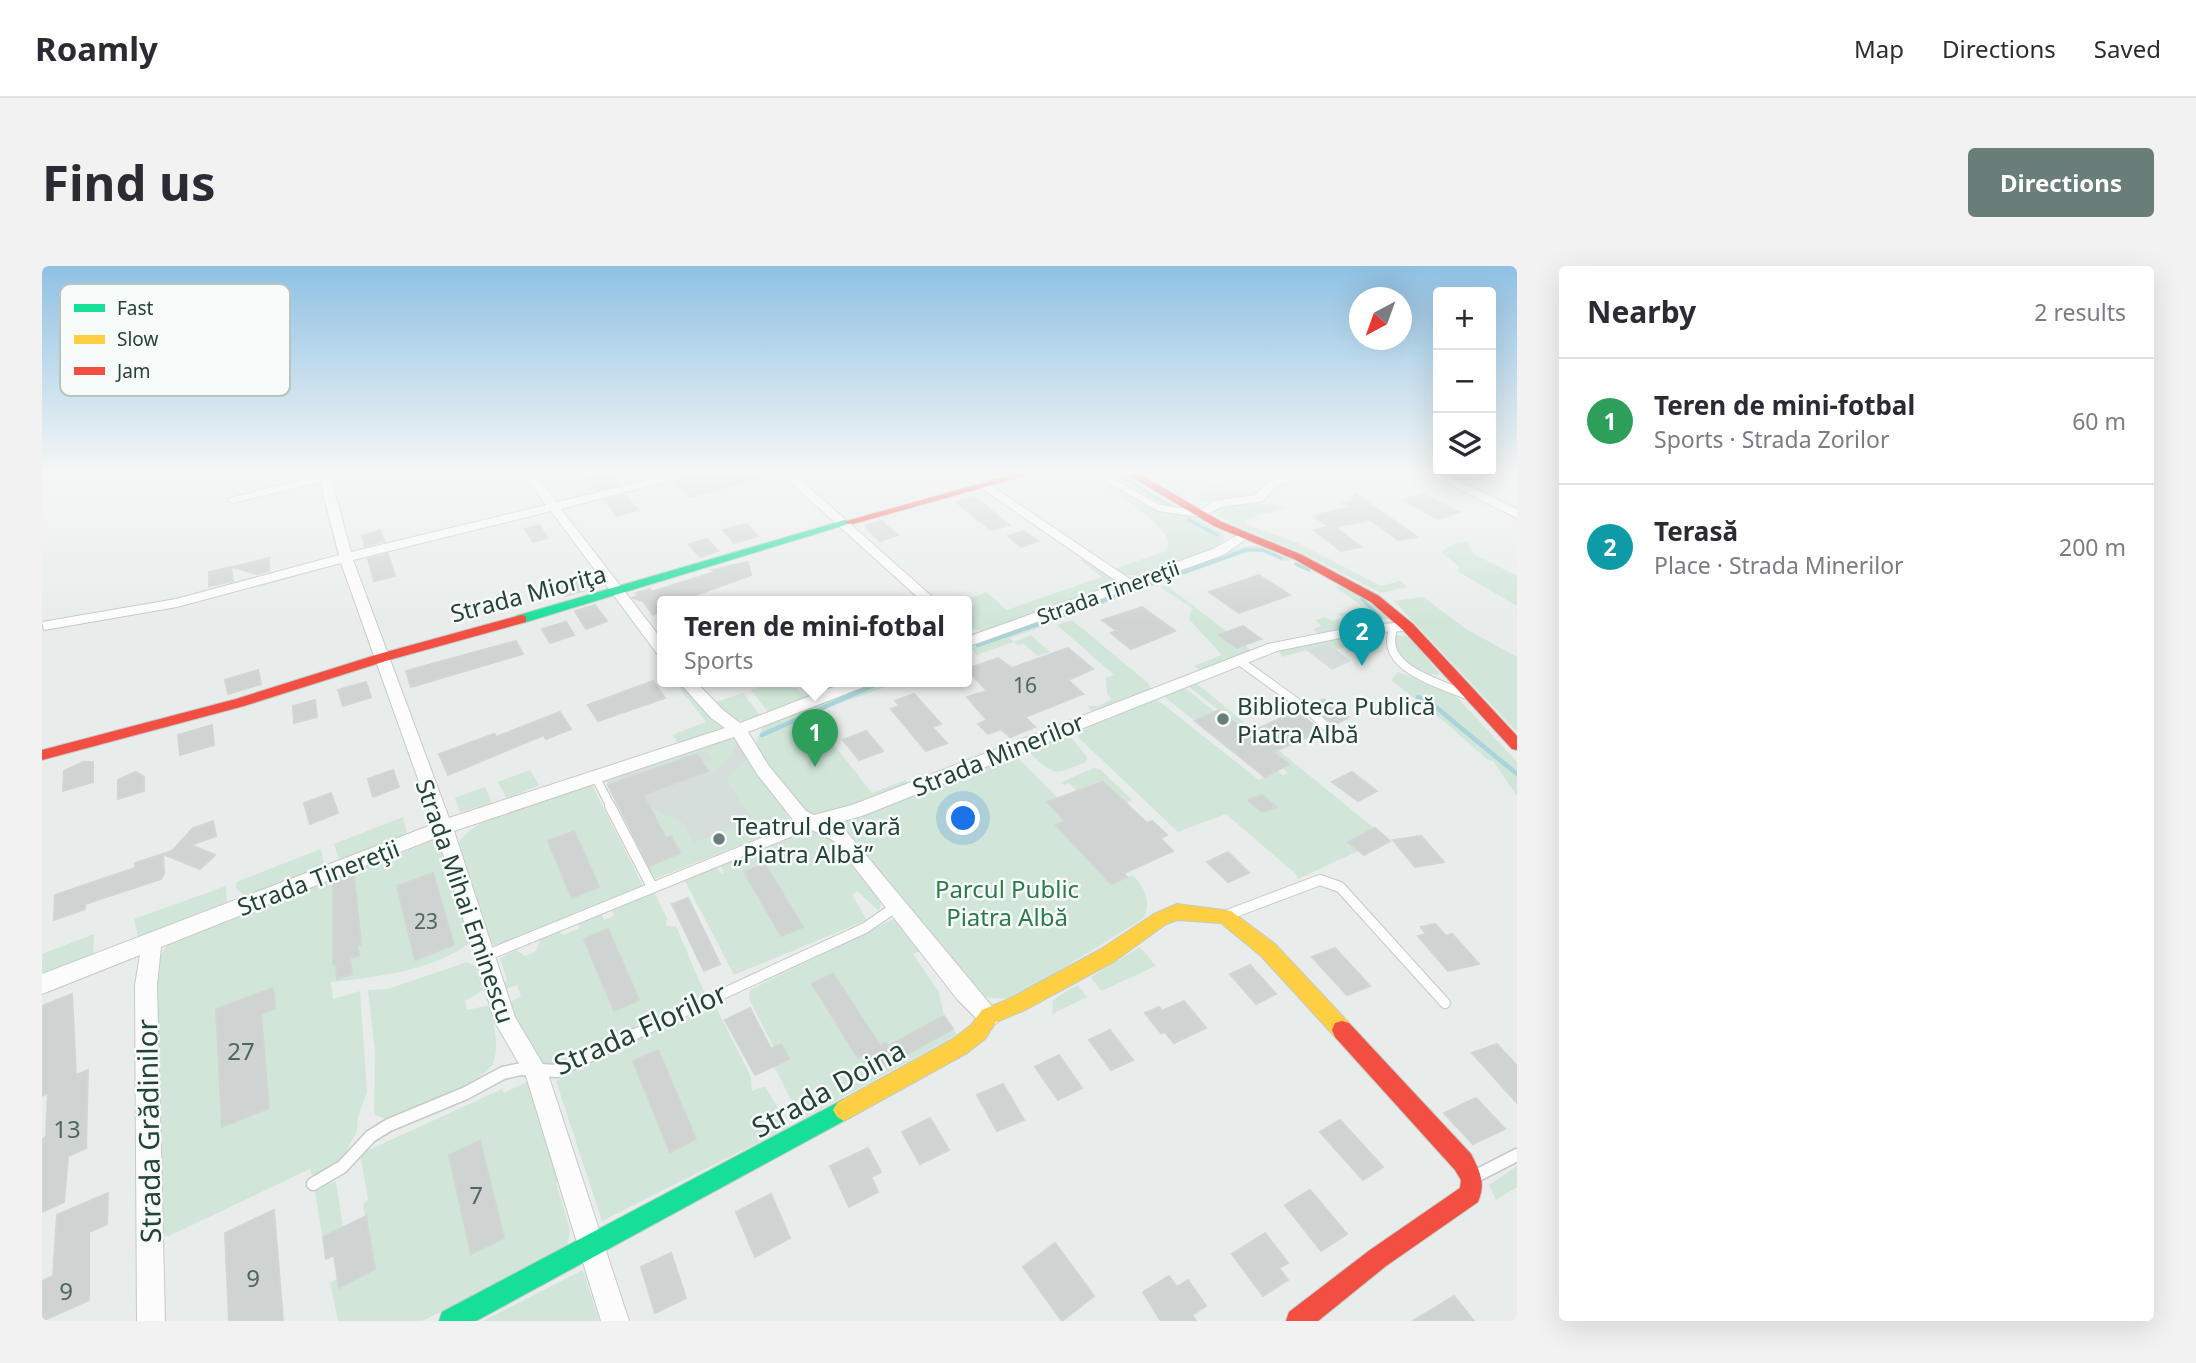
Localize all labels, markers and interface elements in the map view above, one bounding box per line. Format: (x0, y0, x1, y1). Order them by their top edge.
text: Roamly (35, 26, 158, 71)
text: Map (1854, 32, 1904, 65)
text: Directions (1942, 32, 2056, 65)
text: Saved (2094, 32, 2161, 65)
button: Directions (1968, 148, 2154, 217)
text: Find us (42, 149, 216, 215)
legend (60, 284, 290, 396)
north arrow (1349, 287, 1412, 350)
map controls (1433, 287, 1496, 476)
button: + (1433, 287, 1496, 350)
text: Nearby (1587, 291, 1696, 332)
text: Fast (117, 295, 154, 321)
text: 2 results (2034, 296, 2126, 328)
text: Slow (117, 326, 158, 352)
button: − (1433, 350, 1496, 413)
text: Jam (115, 358, 151, 384)
text: Teren de mini-fotbal (1654, 387, 1915, 423)
text: 1 (1603, 405, 1617, 437)
text: 60 m (2072, 405, 2126, 437)
button: layers (1433, 413, 1496, 476)
text: Sports · Strada Zorilor (1654, 423, 1889, 455)
text: Terasă (1654, 513, 1738, 549)
text: 2 (1603, 531, 1617, 563)
text: 200 m (2059, 531, 2126, 563)
text: Place · Strada Minerilor (1654, 549, 1904, 581)
street label: Strada Tinereţii (1033, 553, 1183, 631)
street label: Strada Mioriţa (446, 556, 610, 630)
popup (657, 596, 972, 687)
text: Teren de mini-fotbal (684, 608, 945, 644)
pin: 2 (1339, 608, 1385, 666)
text: Sports (684, 644, 753, 676)
house number: 16 (1013, 671, 1037, 699)
place label: Biblioteca Publică Piatra Albă (1237, 689, 1435, 750)
street label: Strada Minerilor (907, 705, 1089, 803)
pin: 1 (792, 709, 838, 767)
marker: Biblioteca Publică Piatra Albă (1215, 711, 1231, 727)
street label: Strada Mihai Eminescu (409, 775, 523, 1027)
your location (946, 801, 980, 835)
place label: Teatrul de vară „Piatra Albă” (733, 809, 901, 870)
street label: Strada Tinereţii (232, 831, 404, 923)
marker: Teatrul de vară „Piatra Albă” (711, 831, 727, 847)
park label: Parcul Public Piatra Albă (935, 872, 1079, 933)
house number: 23 (414, 907, 438, 935)
street label: Strada Florilor (547, 973, 733, 1083)
street label: Strada Grădinilor (127, 1018, 169, 1243)
street label: Strada Doina (744, 1030, 912, 1146)
house number: 27 (227, 1034, 255, 1067)
house number: 13 (53, 1112, 81, 1145)
house number: 7 (469, 1178, 483, 1211)
house number: 9 (246, 1261, 260, 1294)
house number: 9 (59, 1274, 73, 1307)

